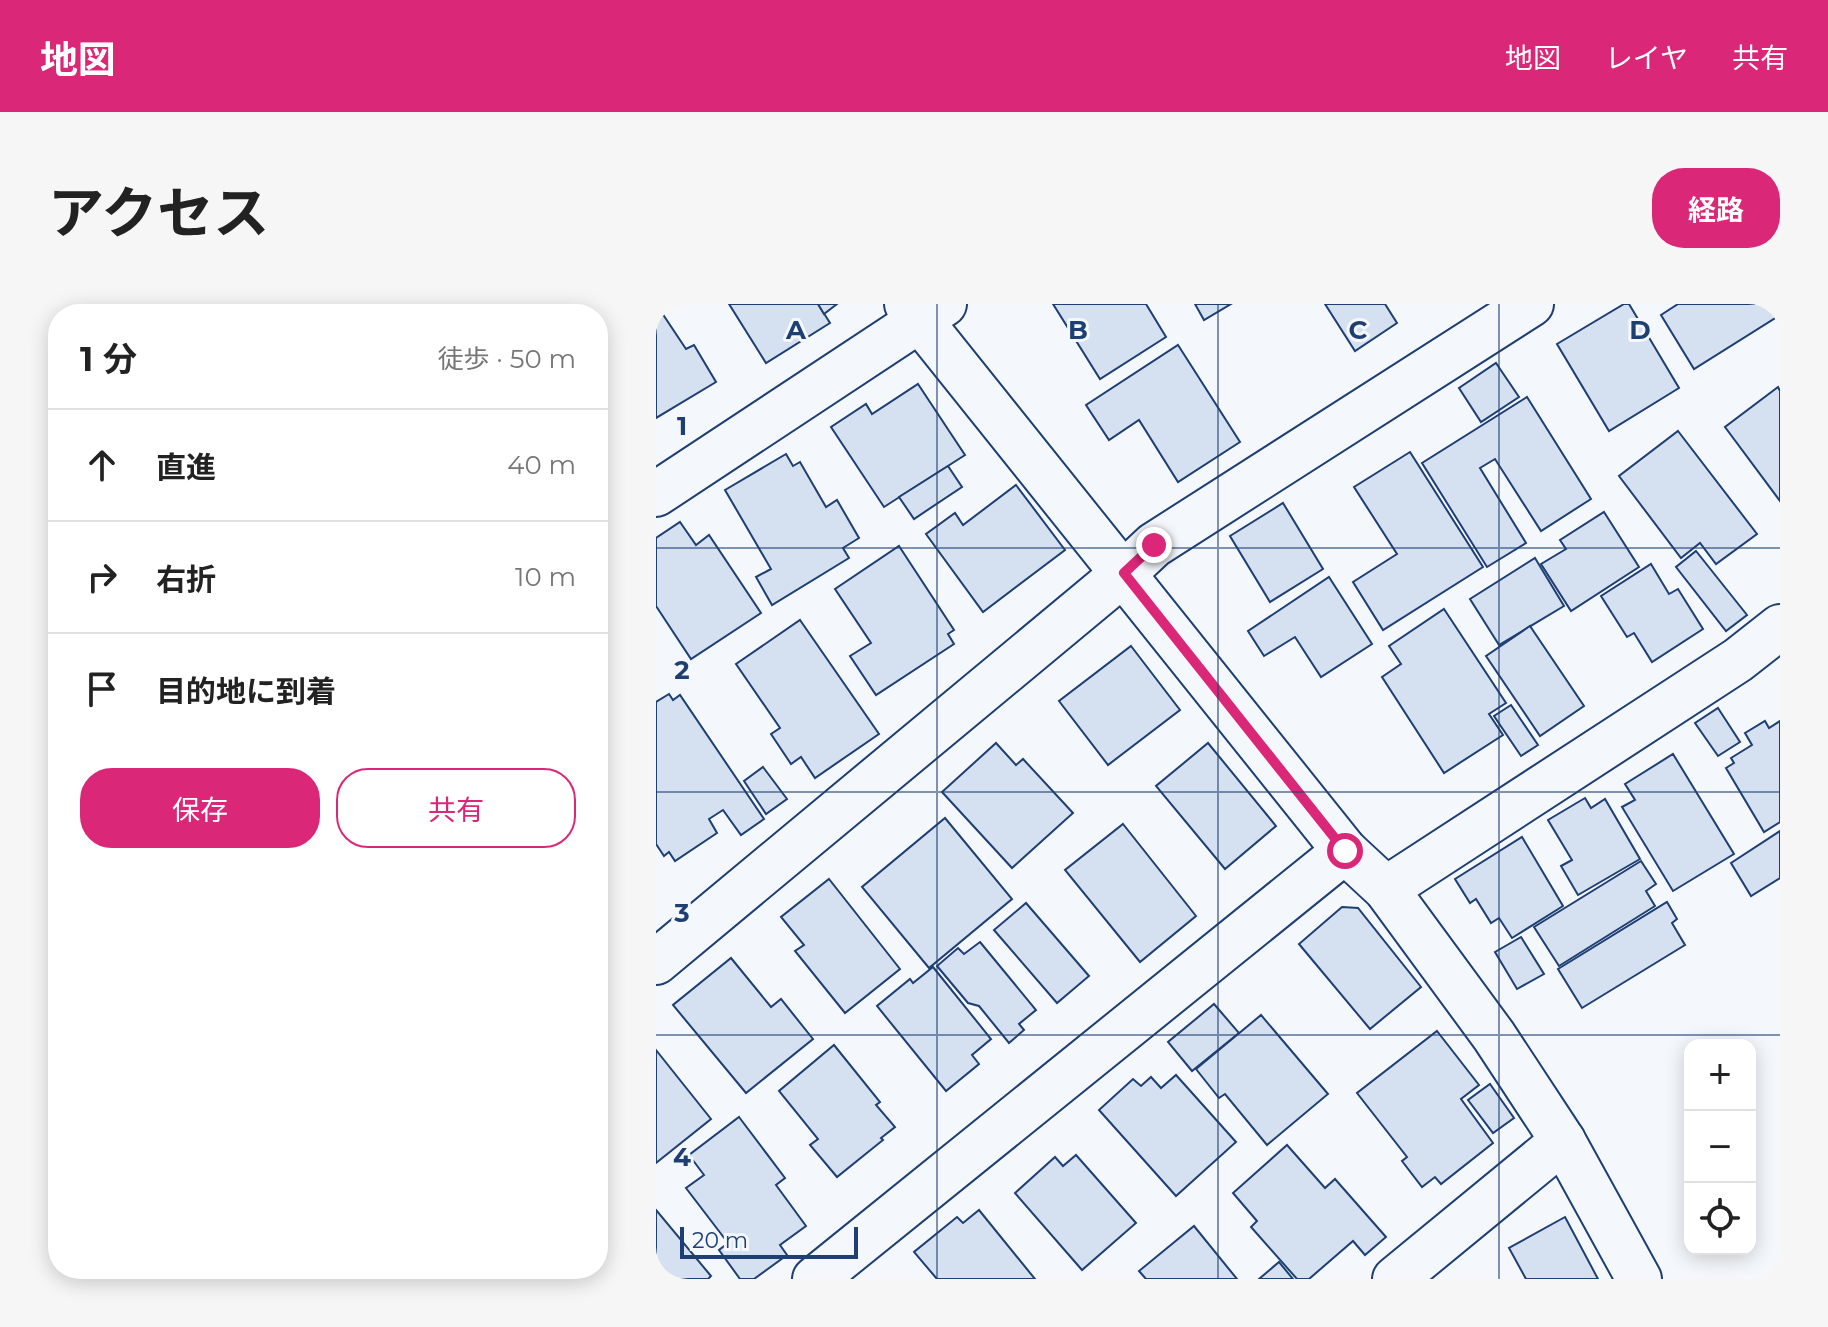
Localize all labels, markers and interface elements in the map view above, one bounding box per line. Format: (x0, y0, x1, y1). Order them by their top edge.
text: 地図 (40, 36, 116, 83)
text: 地図 (1505, 41, 1561, 75)
text: レイヤ (1605, 41, 1688, 75)
text: 共有 (1732, 41, 1788, 75)
button: 経路 (1652, 168, 1780, 248)
text: アクセス (48, 179, 269, 247)
text: A (785, 314, 807, 346)
text: B (1068, 314, 1088, 346)
text: C (1349, 314, 1368, 346)
text: D (1629, 314, 1651, 346)
text: 1 分 (80, 338, 137, 380)
text: 徒歩 · 50 m (437, 343, 576, 375)
text: 1 (677, 410, 687, 442)
icon: ahead (80, 443, 124, 487)
text: 直進 (156, 449, 216, 486)
text: 40 m (507, 449, 576, 481)
route end (1136, 527, 1172, 563)
icon: right (80, 555, 124, 599)
text: 右折 (156, 561, 216, 598)
text: 10 m (515, 561, 576, 593)
text: 2 (674, 654, 690, 686)
icon: arrive (80, 667, 124, 711)
text: 目的地に到着 (156, 673, 336, 710)
button: 保存 (80, 768, 320, 848)
button: 共有 (336, 768, 576, 848)
route start (1327, 833, 1363, 869)
text: 3 (673, 897, 690, 929)
map controls (1684, 1039, 1756, 1255)
button: + (1684, 1039, 1756, 1111)
button: − (1684, 1111, 1756, 1183)
text: 4 (673, 1141, 691, 1173)
button: locate (1684, 1183, 1756, 1255)
scale bar (680, 1223, 858, 1259)
text: 20 m (692, 1227, 748, 1254)

